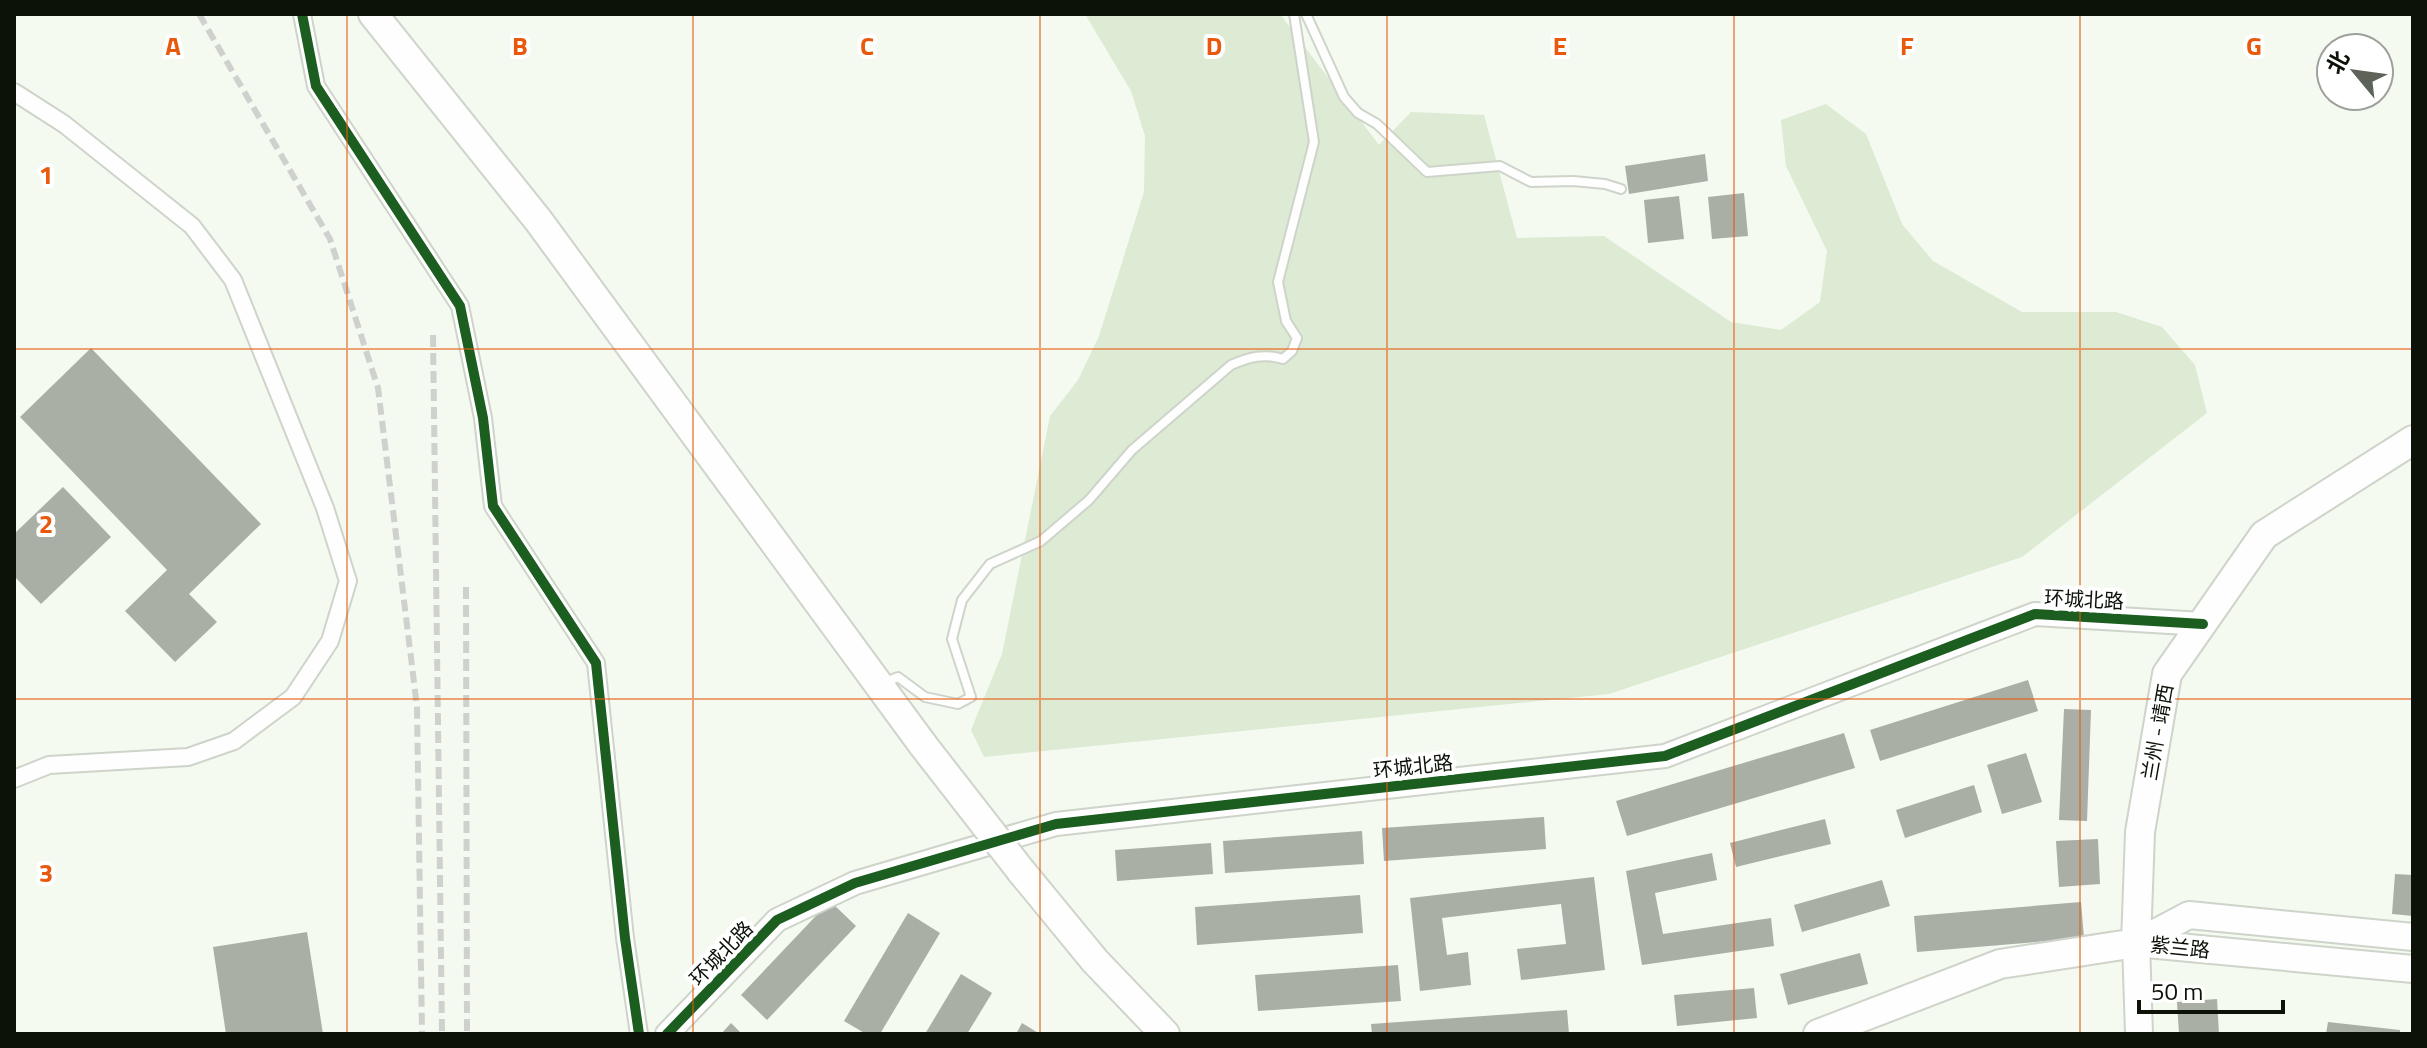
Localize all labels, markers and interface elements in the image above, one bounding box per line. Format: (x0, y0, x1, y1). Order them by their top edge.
text: A (165, 26, 181, 65)
text: B (512, 26, 528, 65)
text: C (860, 26, 874, 65)
text: D (1206, 26, 1222, 65)
text: E (1553, 26, 1567, 65)
text: F (1900, 26, 1914, 65)
text: G (2246, 26, 2262, 65)
north arrow (2315, 32, 2395, 112)
text: 北 (2317, 44, 2358, 80)
text: 1 (39, 155, 53, 194)
text: 2 (39, 504, 53, 543)
street label: 环城北路 (2043, 581, 2125, 617)
street label: 兰州 - 靖西 (2133, 681, 2181, 783)
street label: 环城北路 (1372, 746, 1454, 786)
text: 3 (39, 853, 53, 892)
street label: 环城北路 (682, 913, 760, 993)
street label: 紫兰路 (2149, 928, 2211, 966)
scale bar (2139, 964, 2283, 1014)
text: 50 m (2151, 973, 2203, 1009)

